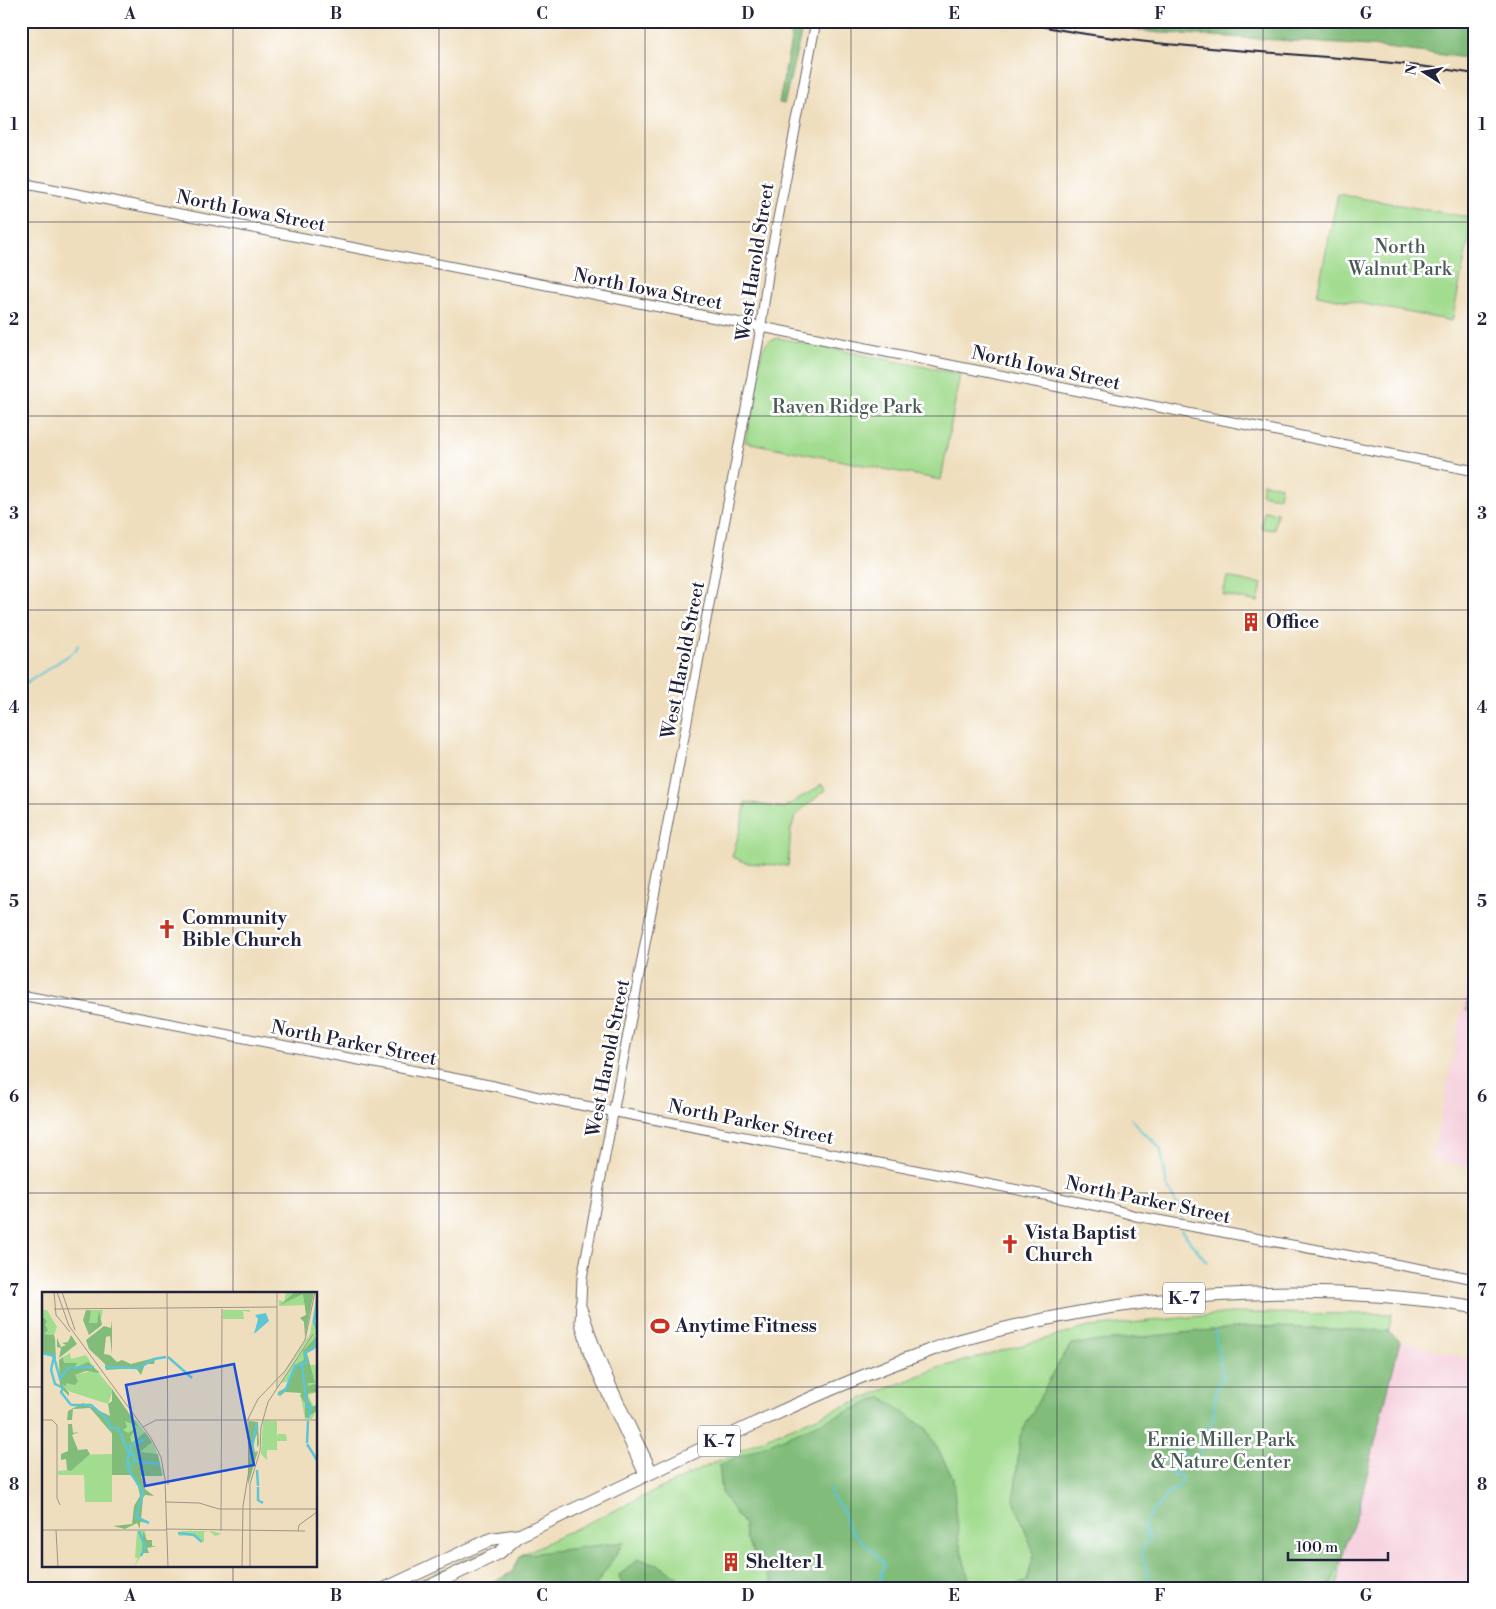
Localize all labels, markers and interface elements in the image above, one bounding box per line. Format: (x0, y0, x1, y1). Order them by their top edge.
text: A (123, 4, 136, 24)
text: B (330, 4, 342, 24)
text: C (536, 4, 548, 24)
text: D (742, 4, 755, 24)
text: E (948, 4, 960, 24)
text: F (1154, 4, 1166, 24)
text: G (1360, 4, 1373, 24)
north arrow (1398, 48, 1448, 98)
text: N (1402, 63, 1422, 77)
text: 1 (10, 115, 18, 135)
text: 1 (1478, 115, 1486, 135)
street label: West Harold Street (730, 181, 779, 344)
street label: North Iowa Street (174, 185, 328, 237)
park label: North Walnut Park (1347, 235, 1453, 281)
street label: North Iowa Street (571, 263, 725, 315)
text: 2 (9, 310, 19, 330)
text: 2 (1477, 310, 1487, 330)
street label: North Iowa Street (969, 341, 1123, 396)
park label: Raven Ridge Park (772, 395, 923, 419)
text: 3 (9, 504, 19, 524)
text: 3 (1477, 504, 1487, 524)
street label: West Harold Street (656, 579, 710, 742)
place label: Office (1266, 610, 1319, 634)
building icon: Office (1240, 611, 1262, 633)
text: 4 (9, 698, 20, 718)
text: 4 (1477, 698, 1488, 718)
text: 5 (9, 892, 19, 912)
text: 5 (1477, 892, 1487, 912)
place label: Community Bible Church (182, 906, 302, 952)
church icon: Community Bible Church (156, 918, 178, 940)
street label: West Harold Street (581, 977, 635, 1140)
street label: North Parker Street (269, 1015, 439, 1071)
text: 6 (9, 1087, 19, 1107)
text: 6 (1477, 1087, 1487, 1107)
street label: North Parker Street (666, 1094, 836, 1150)
street label: North Parker Street (1063, 1171, 1233, 1229)
place label: Vista Baptist Church (1024, 1221, 1137, 1267)
church icon: Vista Baptist Church (999, 1233, 1021, 1255)
text: 7 (9, 1281, 19, 1301)
text: 7 (1477, 1281, 1487, 1301)
road number: K-7 (1163, 1282, 1205, 1314)
inset map (42, 1292, 318, 1566)
place label: Anytime Fitness (674, 1314, 817, 1338)
sports icon: Anytime Fitness (649, 1315, 671, 1337)
road number: K-7 (698, 1425, 740, 1456)
park label: Ernie Miller Park & Nature Center (1147, 1428, 1296, 1474)
text: 8 (9, 1475, 19, 1495)
text: 8 (1477, 1475, 1487, 1495)
scale bar (1288, 1529, 1388, 1561)
text: 100 m (1296, 1538, 1338, 1557)
place label: Shelter 1 (746, 1550, 824, 1574)
building icon: Shelter 1 (720, 1551, 742, 1573)
text: A (123, 1586, 136, 1606)
text: B (330, 1586, 342, 1606)
text: C (536, 1586, 548, 1606)
text: D (742, 1586, 755, 1606)
text: E (948, 1586, 960, 1606)
text: F (1154, 1586, 1166, 1606)
text: G (1360, 1586, 1373, 1606)

